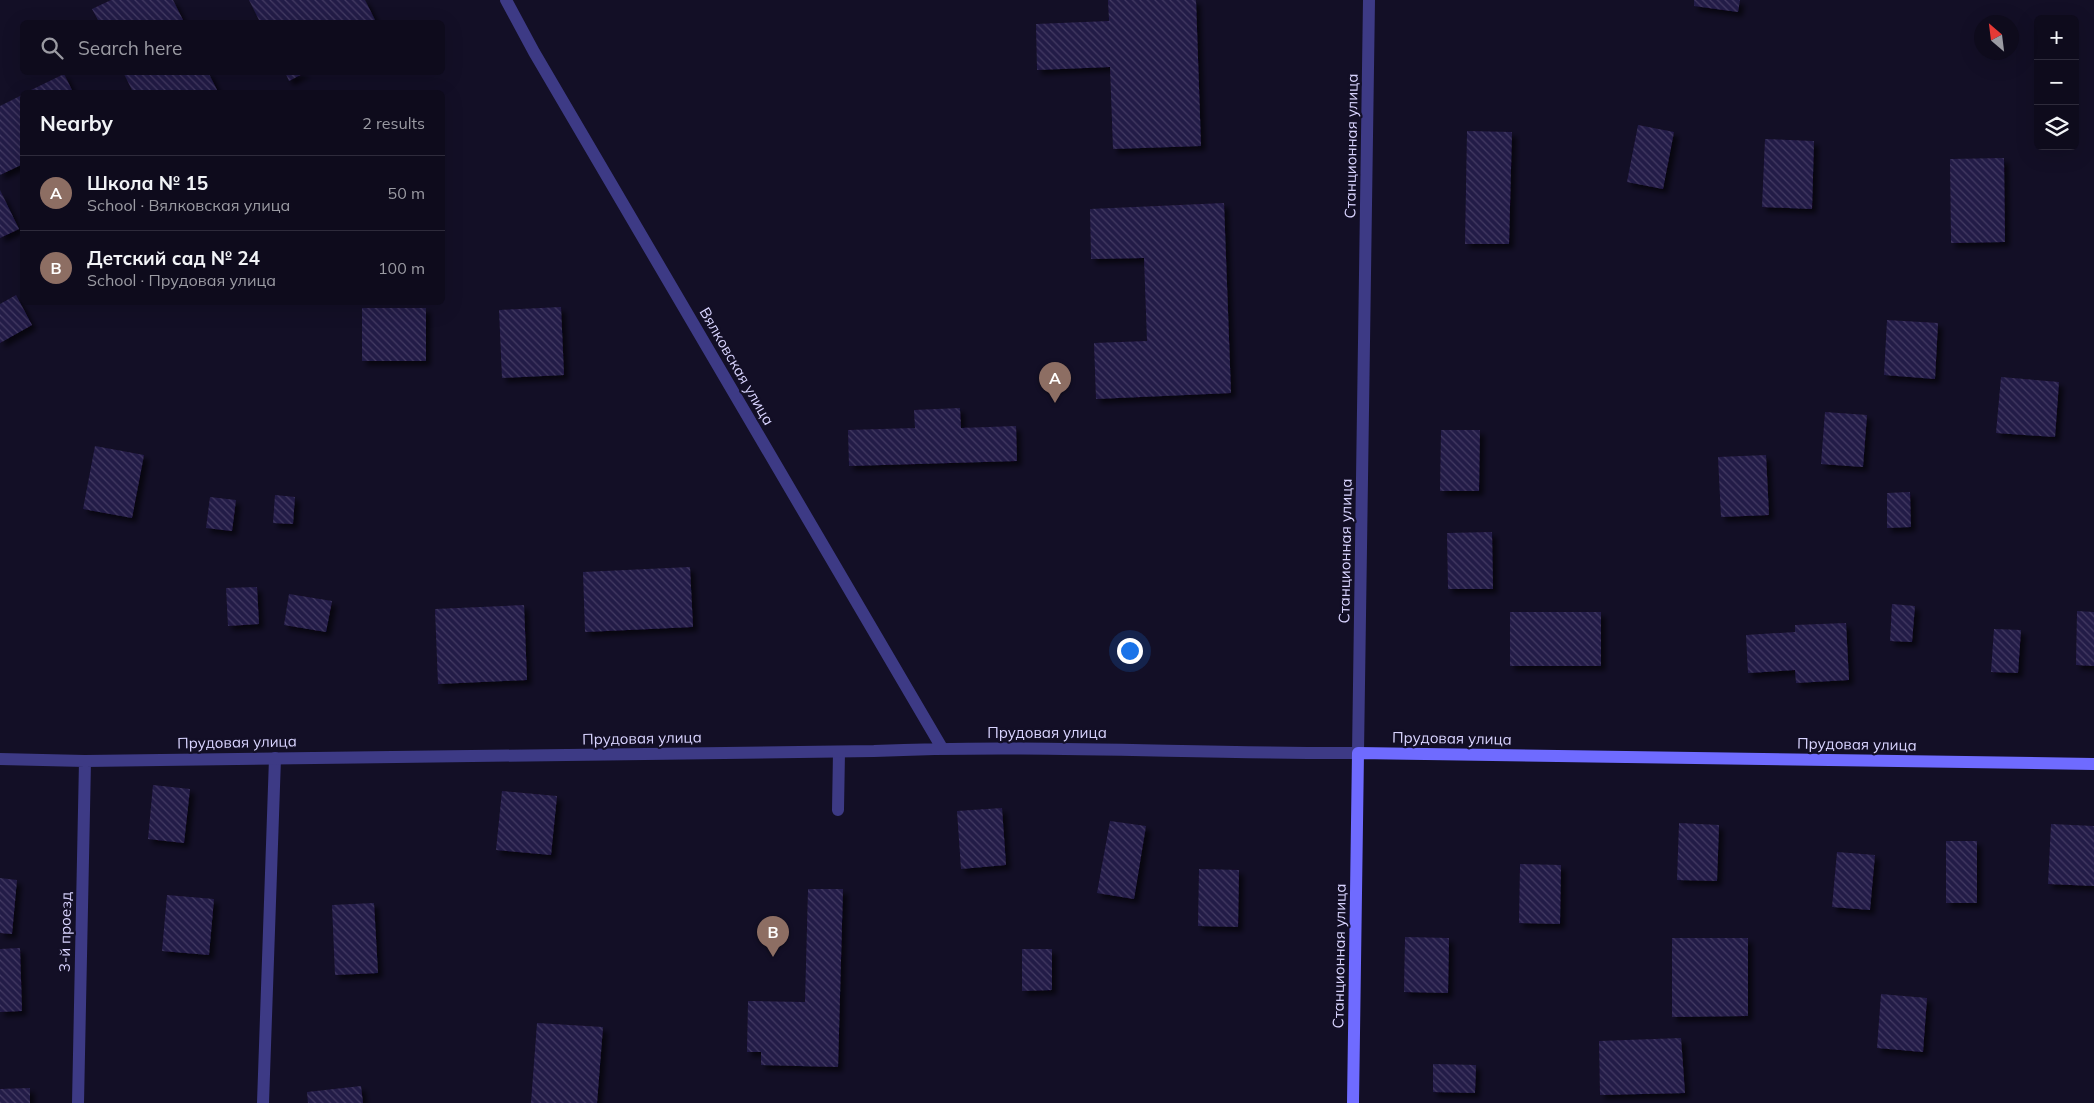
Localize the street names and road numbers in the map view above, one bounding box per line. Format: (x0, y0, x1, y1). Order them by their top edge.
street label: Станционная улица (1340, 73, 1362, 219)
street label: Вялковская улица (696, 304, 778, 428)
street label: Станционная улица (1334, 478, 1356, 624)
street label: Прудовая улица (987, 723, 1107, 742)
street label: Прудовая улица (582, 727, 702, 749)
street label: Прудовая улица (1392, 727, 1512, 749)
street label: Прудовая улица (177, 731, 297, 753)
street label: Прудовая улица (1797, 733, 1917, 755)
street label: Станционная улица (1328, 883, 1350, 1029)
street label: 3-й проезд (55, 892, 75, 972)

